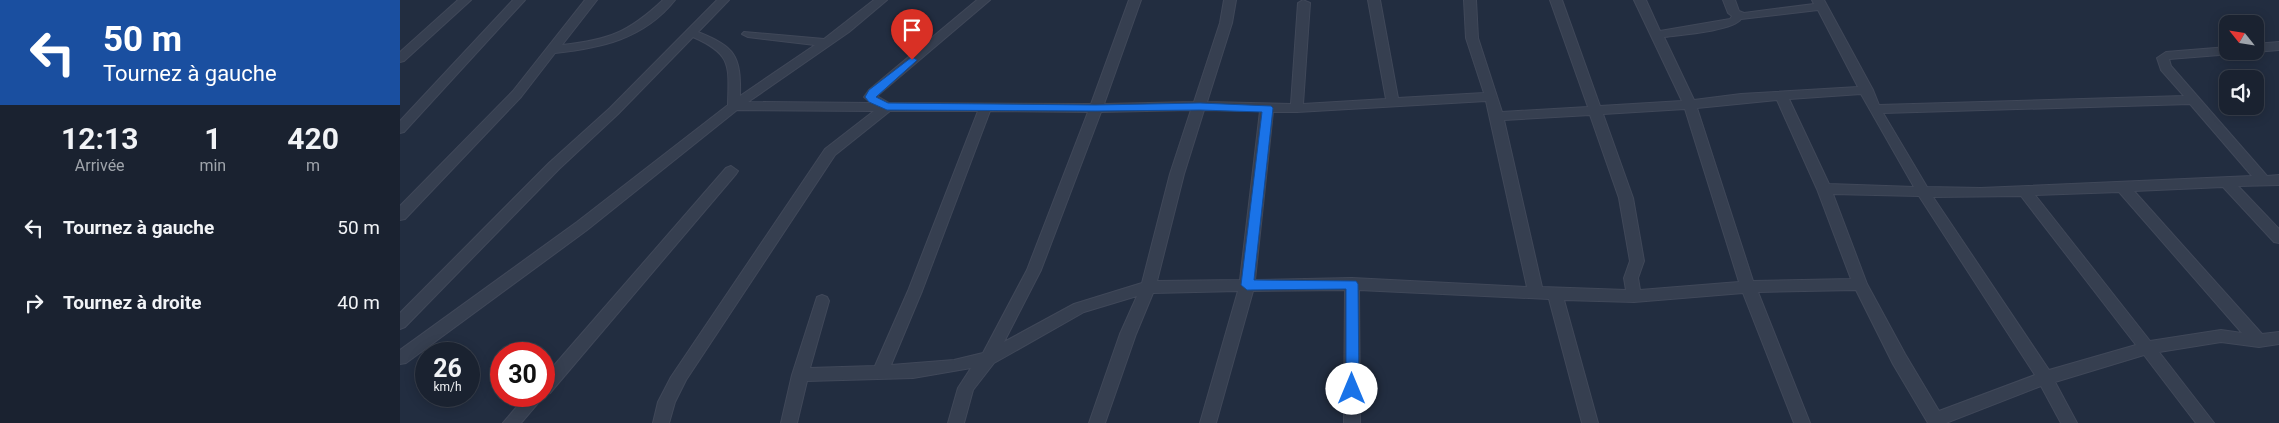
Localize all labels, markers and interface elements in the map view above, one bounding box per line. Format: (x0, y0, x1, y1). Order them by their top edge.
pin (891, 9, 933, 60)
north arrow (2219, 15, 2264, 60)
map controls (2219, 15, 2264, 115)
icon: arrive (898, 16, 926, 44)
text: 50 m (103, 19, 182, 60)
icon: left (20, 20, 85, 85)
text: Tournez à gauche (103, 61, 277, 86)
button: sound (2219, 70, 2264, 115)
text: 12:13 (61, 121, 138, 156)
text: 1 (204, 121, 221, 156)
text: 420 (287, 121, 339, 156)
text: Arrivée (75, 156, 125, 175)
text: min (199, 156, 226, 175)
text: m (306, 156, 320, 175)
icon: left (20, 214, 48, 242)
text: Tournez à gauche (63, 216, 214, 239)
text: 50 m (337, 216, 380, 239)
icon: right (20, 289, 48, 317)
text: Tournez à droite (63, 291, 202, 314)
text: 40 m (337, 291, 380, 314)
speed limit sign: 30 (490, 342, 555, 407)
text: 26 (433, 354, 462, 383)
position arrow (1325, 362, 1377, 414)
text: km/h (433, 380, 462, 394)

